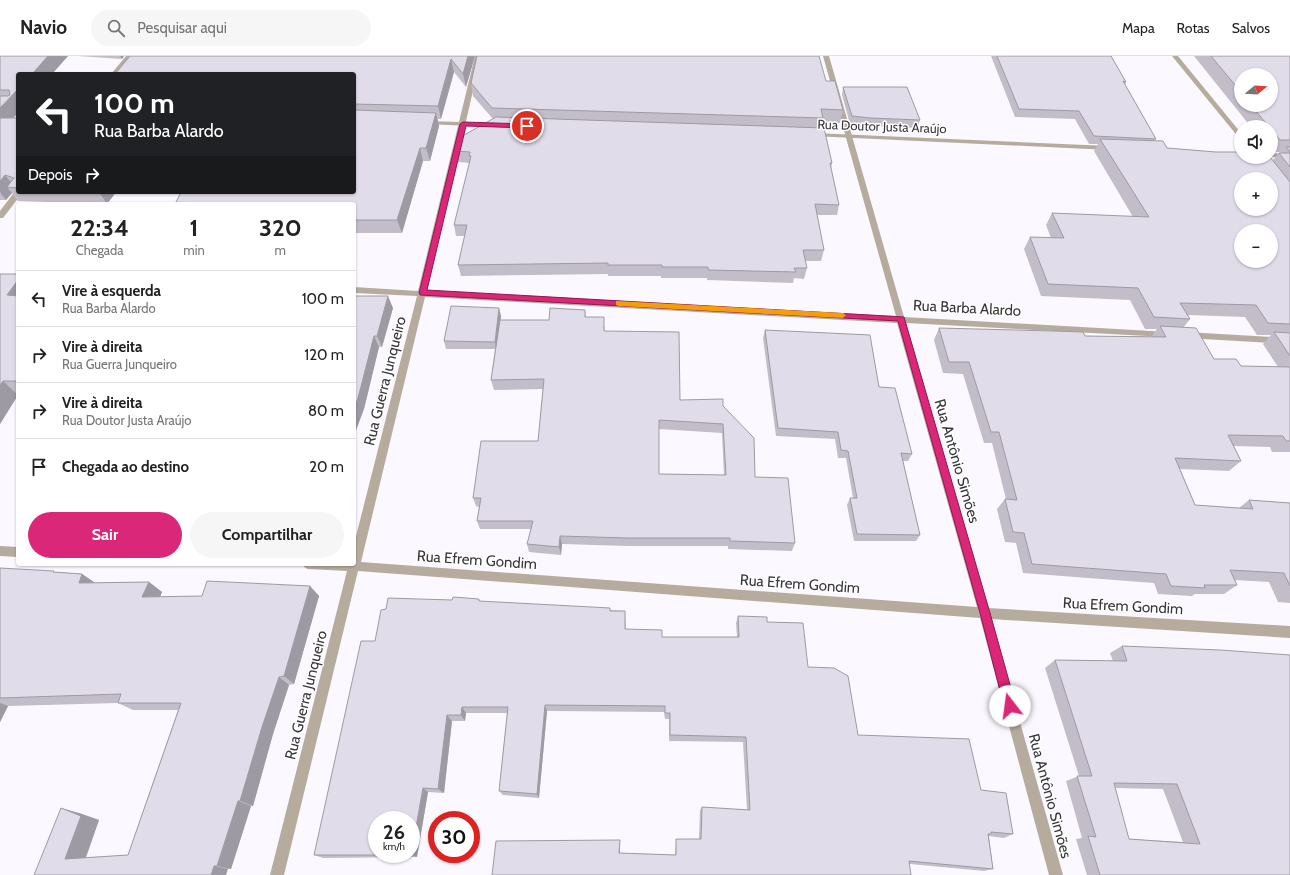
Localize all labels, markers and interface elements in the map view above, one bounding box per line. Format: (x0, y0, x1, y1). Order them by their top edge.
search box (91, 10, 371, 46)
text: Navio (20, 16, 67, 39)
icon: search (105, 17, 127, 39)
text: Pesquisar aqui (137, 19, 227, 37)
text: Mapa (1122, 19, 1155, 37)
text: Rotas (1177, 19, 1210, 37)
text: Salvos (1232, 19, 1270, 37)
north arrow (1234, 68, 1278, 112)
map controls (1234, 68, 1278, 268)
text: 100 m (94, 86, 175, 120)
icon: left (28, 88, 80, 140)
pin (510, 109, 544, 143)
icon: arrive (516, 115, 538, 137)
street label: Rua Doutor Justa Araújo (817, 116, 947, 137)
text: Rua Barba Alardo (94, 120, 224, 142)
button: sound (1234, 120, 1278, 164)
icon: right (81, 164, 103, 186)
text: Depois (28, 166, 73, 184)
button: + (1234, 172, 1278, 216)
text: 22:34 (70, 213, 129, 242)
text: 1 (190, 213, 198, 242)
text: 320 (259, 213, 302, 242)
button: − (1234, 224, 1278, 268)
text: Chegada (76, 242, 124, 258)
text: min (183, 242, 205, 258)
text: m (275, 242, 286, 258)
text: Vire à esquerda (62, 282, 161, 300)
icon: left (28, 288, 50, 310)
text: 100 m (302, 290, 344, 308)
street label: Rua Barba Alardo (913, 296, 1021, 320)
text: Rua Barba Alardo (62, 300, 156, 316)
street label: Rua Guerra Junqueiro (360, 315, 410, 447)
text: Vire à direita (62, 338, 143, 356)
icon: right (28, 344, 50, 366)
text: 120 m (304, 346, 344, 364)
text: Rua Guerra Junqueiro (62, 356, 177, 372)
text: Vire à direita (62, 394, 143, 412)
street label: Rua Antônio Simões (931, 397, 983, 525)
icon: right (28, 400, 50, 422)
text: 80 m (308, 402, 344, 420)
text: Rua Doutor Justa Araújo (62, 412, 191, 428)
icon: arrive (28, 456, 50, 478)
text: Chegada ao destino (62, 458, 189, 476)
text: 20 m (309, 458, 344, 476)
button: Sair (28, 512, 182, 558)
button: Compartilhar (190, 512, 344, 558)
street label: Rua Efrem Gondim (416, 547, 538, 573)
street label: Rua Efrem Gondim (739, 571, 861, 597)
street label: Rua Efrem Gondim (1062, 594, 1184, 618)
street label: Rua Guerra Junqueiro (281, 629, 331, 761)
position arrow (989, 685, 1031, 727)
street label: Rua Antônio Simões (1025, 732, 1075, 860)
speed limit sign: 30 (428, 811, 480, 863)
text: 26 (383, 820, 405, 844)
text: km/h (383, 840, 405, 853)

